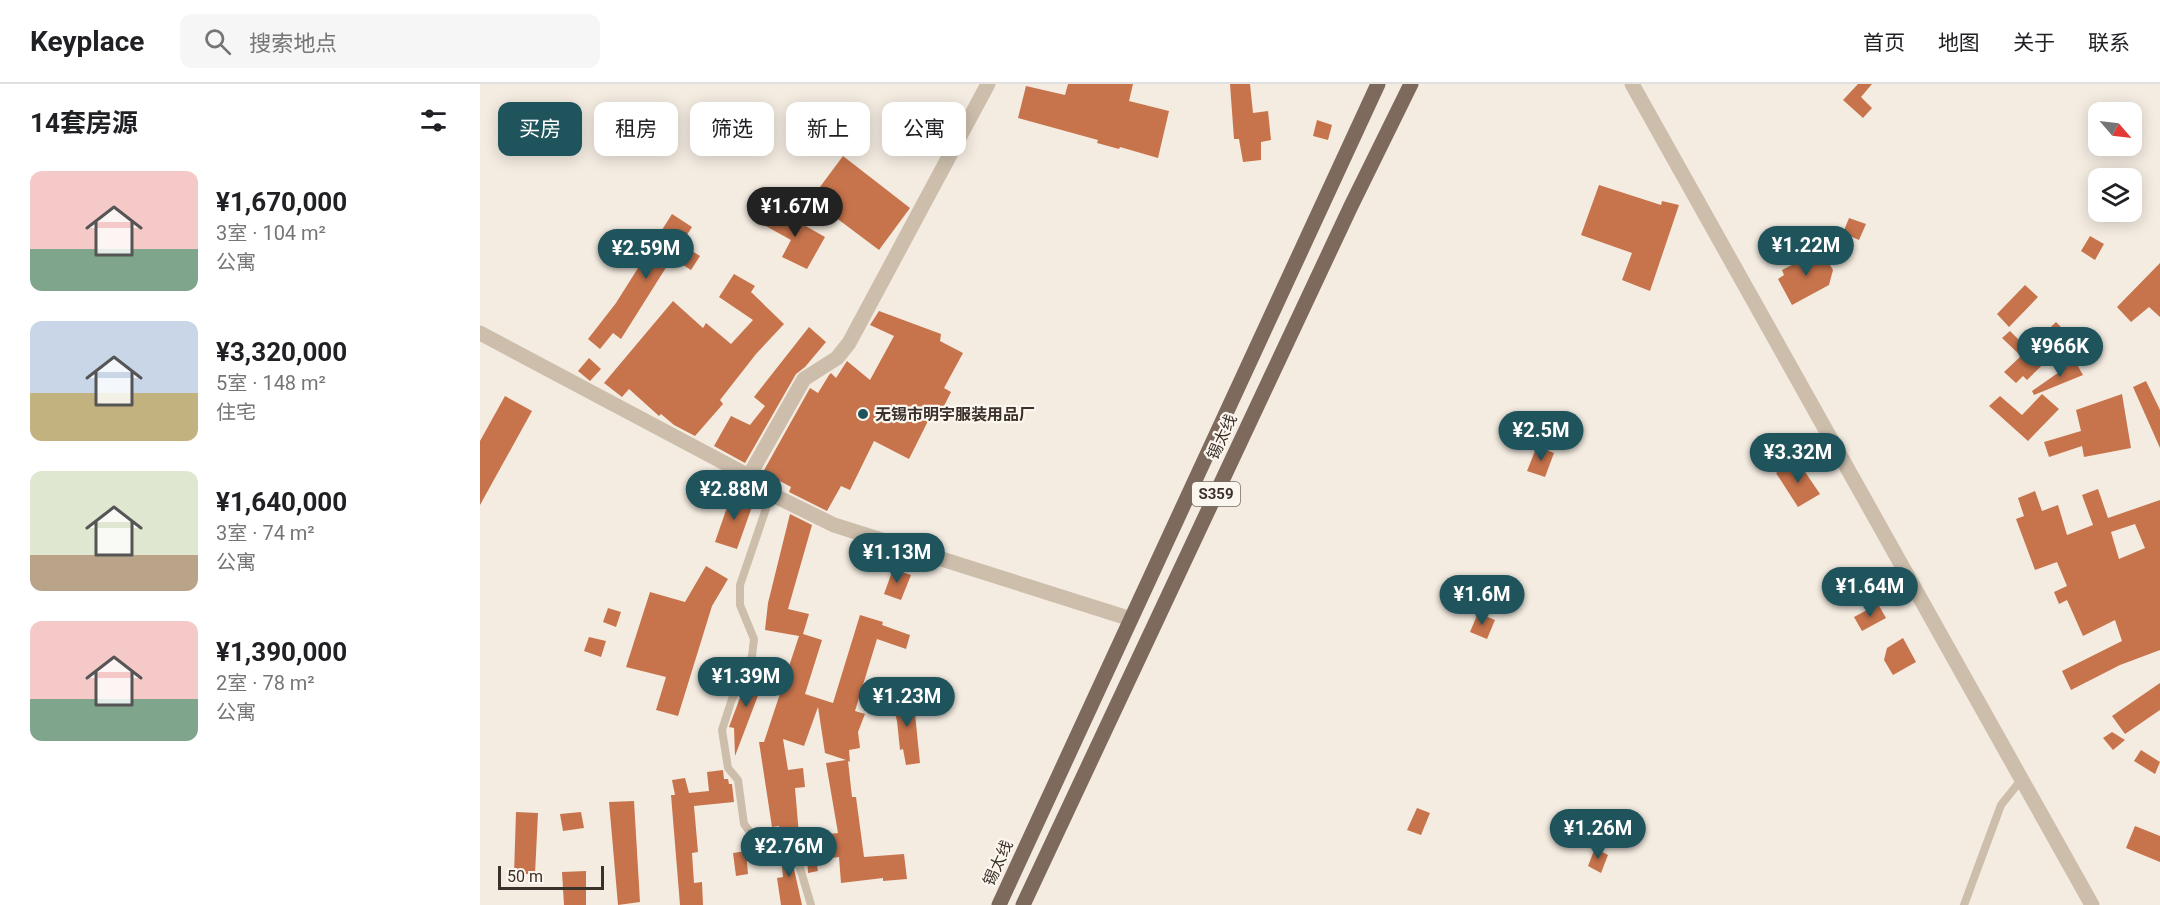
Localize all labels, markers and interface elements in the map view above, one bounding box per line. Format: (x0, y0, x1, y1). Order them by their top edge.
search box (180, 14, 600, 68)
text: Keyplace (30, 25, 144, 58)
icon: search (201, 25, 234, 58)
text: 搜索地点 (249, 31, 337, 56)
text: 首页 (1863, 31, 1905, 55)
text: 地图 (1938, 31, 1980, 55)
text: 关于 (2013, 31, 2055, 55)
text: 联系 (2088, 31, 2130, 55)
chip: 买房 (498, 102, 582, 156)
chip: 租房 (594, 102, 678, 156)
chip: 筛选 (690, 102, 774, 156)
chip: 新上 (786, 102, 870, 156)
chip: 公寓 (882, 102, 966, 156)
north arrow (2088, 102, 2142, 156)
map controls (2088, 102, 2142, 222)
icon: filters (417, 104, 450, 137)
text: 14套房源 (30, 108, 138, 138)
button: layers (2088, 168, 2142, 222)
text: ¥1,670,000 (216, 187, 347, 217)
pin: ¥1.67M (746, 187, 844, 238)
text: ¥1.67M (761, 194, 829, 218)
icon: home (78, 195, 150, 267)
text: 3室 · 104 m² (216, 221, 326, 245)
pin: ¥1.22M (1757, 226, 1855, 277)
pin: ¥2.59M (597, 229, 695, 280)
text: ¥1.22M (1772, 233, 1840, 257)
text: ¥2.59M (612, 236, 680, 260)
text: 公寓 (216, 250, 256, 274)
pin: ¥966K (2018, 327, 2102, 378)
text: ¥966K (2031, 334, 2089, 358)
text: ¥3,320,000 (216, 337, 347, 367)
icon: home (78, 345, 150, 417)
text: 5室 · 148 m² (216, 371, 326, 395)
text: 住宅 (216, 400, 256, 424)
place label: 无锡市明宇服装用品厂 (875, 405, 1035, 424)
marker: 无锡市明宇服装用品厂 (856, 407, 870, 421)
street label: 锡太线 (1203, 411, 1241, 463)
pin: ¥2.5M (1499, 411, 1583, 462)
text: ¥2.5M (1513, 418, 1569, 442)
pin: ¥3.32M (1749, 433, 1847, 484)
text: ¥3.32M (1764, 440, 1832, 464)
pin: ¥2.88M (685, 470, 783, 521)
text: ¥2.88M (700, 477, 768, 501)
road number: S359 (1192, 482, 1240, 506)
text: ¥1,640,000 (216, 487, 347, 517)
icon: home (78, 495, 150, 567)
text: 3室 · 74 m² (216, 521, 315, 545)
pin: ¥1.13M (848, 533, 946, 584)
text: ¥1.13M (863, 540, 931, 564)
text: 公寓 (216, 550, 256, 574)
pin: ¥1.64M (1821, 567, 1919, 618)
text: ¥1.64M (1836, 574, 1904, 598)
pin: ¥1.6M (1440, 575, 1524, 626)
text: ¥1.6M (1454, 582, 1510, 606)
text: ¥1,390,000 (216, 637, 347, 667)
icon: home (78, 645, 150, 717)
pin: ¥1.39M (697, 657, 795, 708)
text: ¥1.39M (712, 664, 780, 688)
text: 2室 · 78 m² (216, 671, 315, 695)
pin: ¥1.23M (858, 677, 956, 728)
text: ¥1.23M (873, 684, 941, 708)
text: 公寓 (216, 700, 256, 724)
pin: ¥1.26M (1549, 809, 1647, 860)
text: ¥1.26M (1564, 816, 1632, 840)
pin: ¥2.76M (740, 827, 838, 878)
text: ¥2.76M (755, 834, 823, 858)
street label: 锡太线 (979, 837, 1017, 889)
scale bar (498, 863, 604, 890)
text: 50 m (507, 867, 543, 886)

